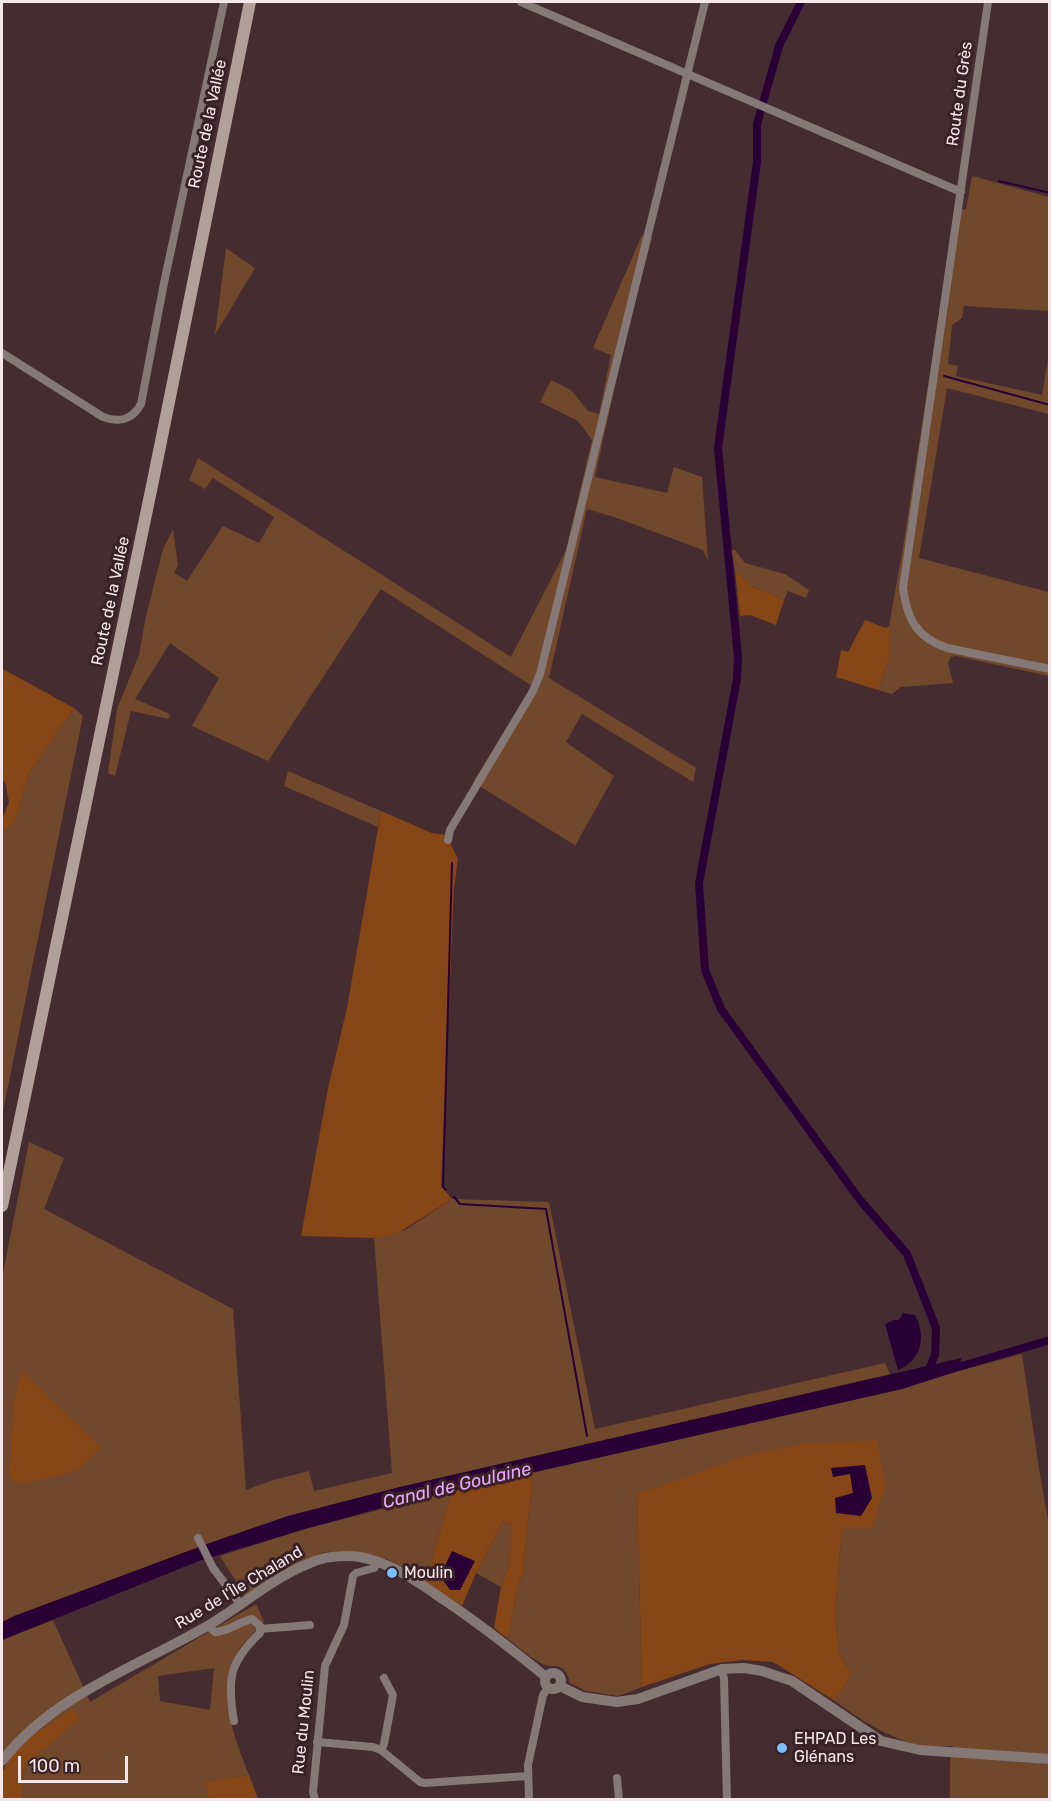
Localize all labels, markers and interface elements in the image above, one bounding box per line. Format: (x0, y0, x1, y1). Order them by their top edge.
street label: Route du Grès (943, 41, 977, 147)
street label: Route de la Vallée (185, 58, 231, 190)
street label: Route de la Vallée (88, 535, 134, 667)
water label: Canal de Goulaine (381, 1458, 533, 1514)
street label: Rue de l'Île Chaland (172, 1542, 306, 1634)
place label: Moulin (404, 1563, 453, 1583)
marker: Moulin (385, 1566, 399, 1580)
street label: Rue du Moulin (289, 1669, 319, 1775)
place label: EHPAD Les Glénans (794, 1729, 876, 1767)
marker: EHPAD Les Glénans (775, 1741, 789, 1755)
scale bar (21, 1744, 130, 1782)
text: 100 m (29, 1755, 80, 1777)

